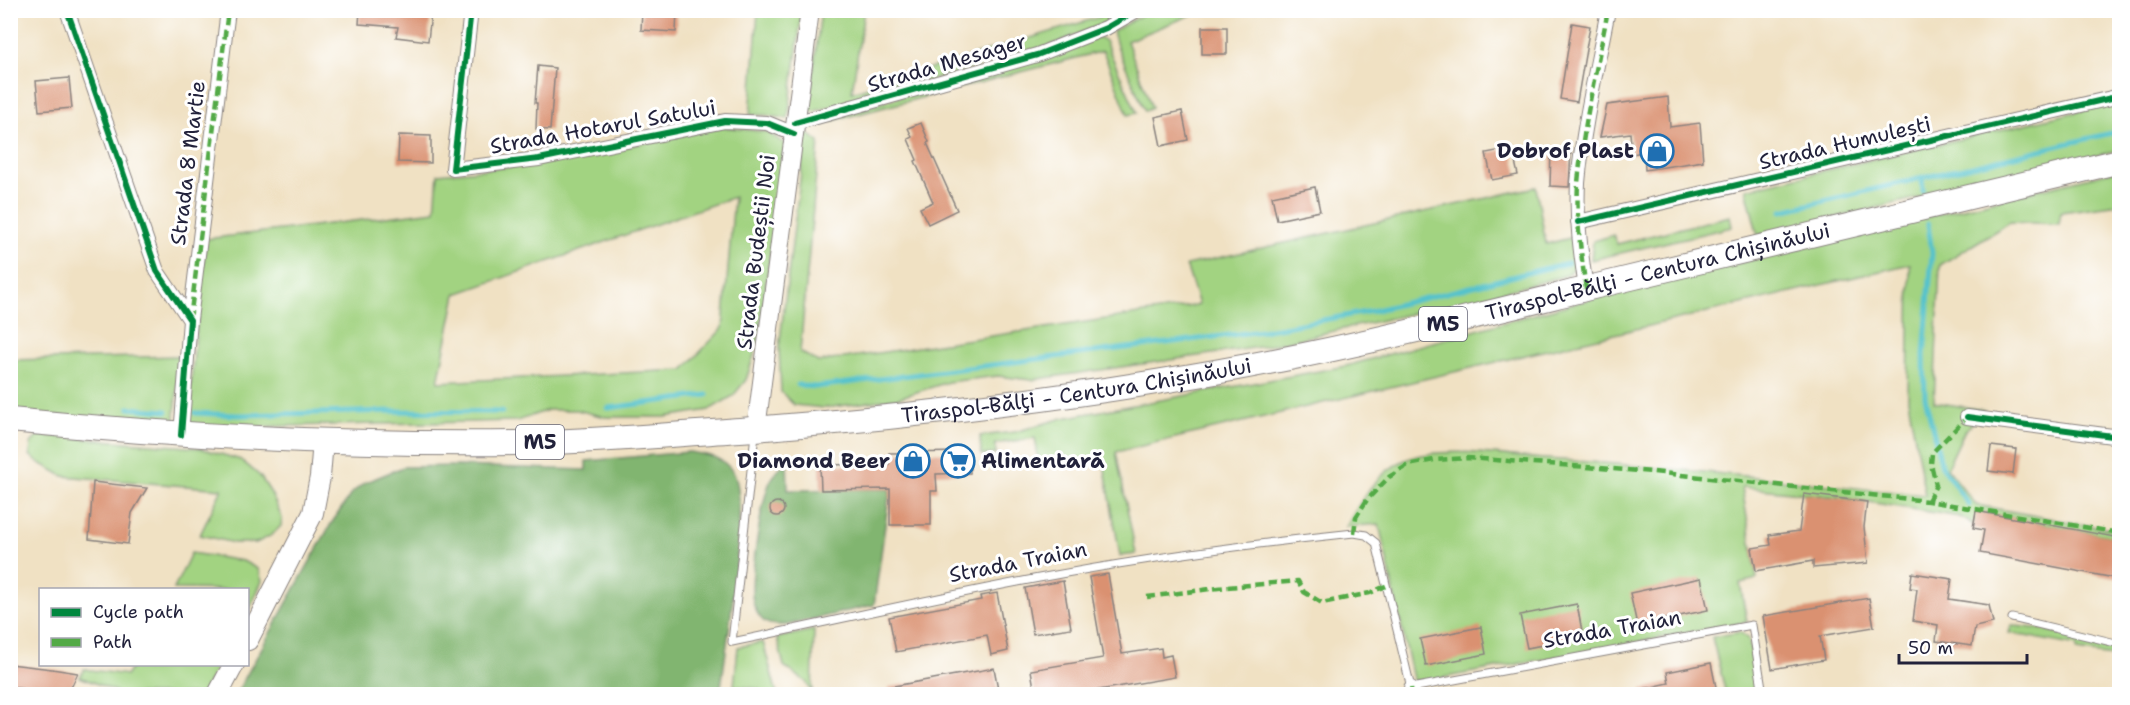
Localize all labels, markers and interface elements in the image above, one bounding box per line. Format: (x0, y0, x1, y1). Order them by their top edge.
street label: Strada Mesager (864, 27, 1030, 99)
street label: Strada 8 Martie (164, 79, 212, 247)
street label: Strada Hotarul Satului (488, 93, 718, 161)
street label: Strada Humulești (1756, 110, 1934, 177)
shop icon: Dobrof Plast (1639, 133, 1675, 169)
place label: Dobrof Plast (1497, 137, 1634, 165)
street label: Strada Budeștii Noi (730, 153, 783, 351)
street label: Tiraspol-Bălţi - Centura Chișinăului (1483, 216, 1833, 327)
road number: M5 (1419, 307, 1467, 341)
street label: Tiraspol-Bălţi - Centura Chișinăului (900, 352, 1254, 430)
road number: M5 (516, 425, 564, 459)
shop icon: Diamond Beer (895, 443, 931, 479)
supermarket icon: Alimentară (940, 443, 976, 479)
place label: Diamond Beer (737, 447, 890, 475)
place label: Alimentară (981, 447, 1105, 475)
street label: Strada Traian (947, 535, 1089, 589)
legend (39, 588, 249, 666)
text: Cycle path (93, 600, 184, 624)
street label: Strada Traian (1541, 603, 1683, 655)
scale bar (1899, 627, 2026, 665)
text: Path (93, 630, 132, 654)
text: 50 m (1908, 636, 1953, 660)

